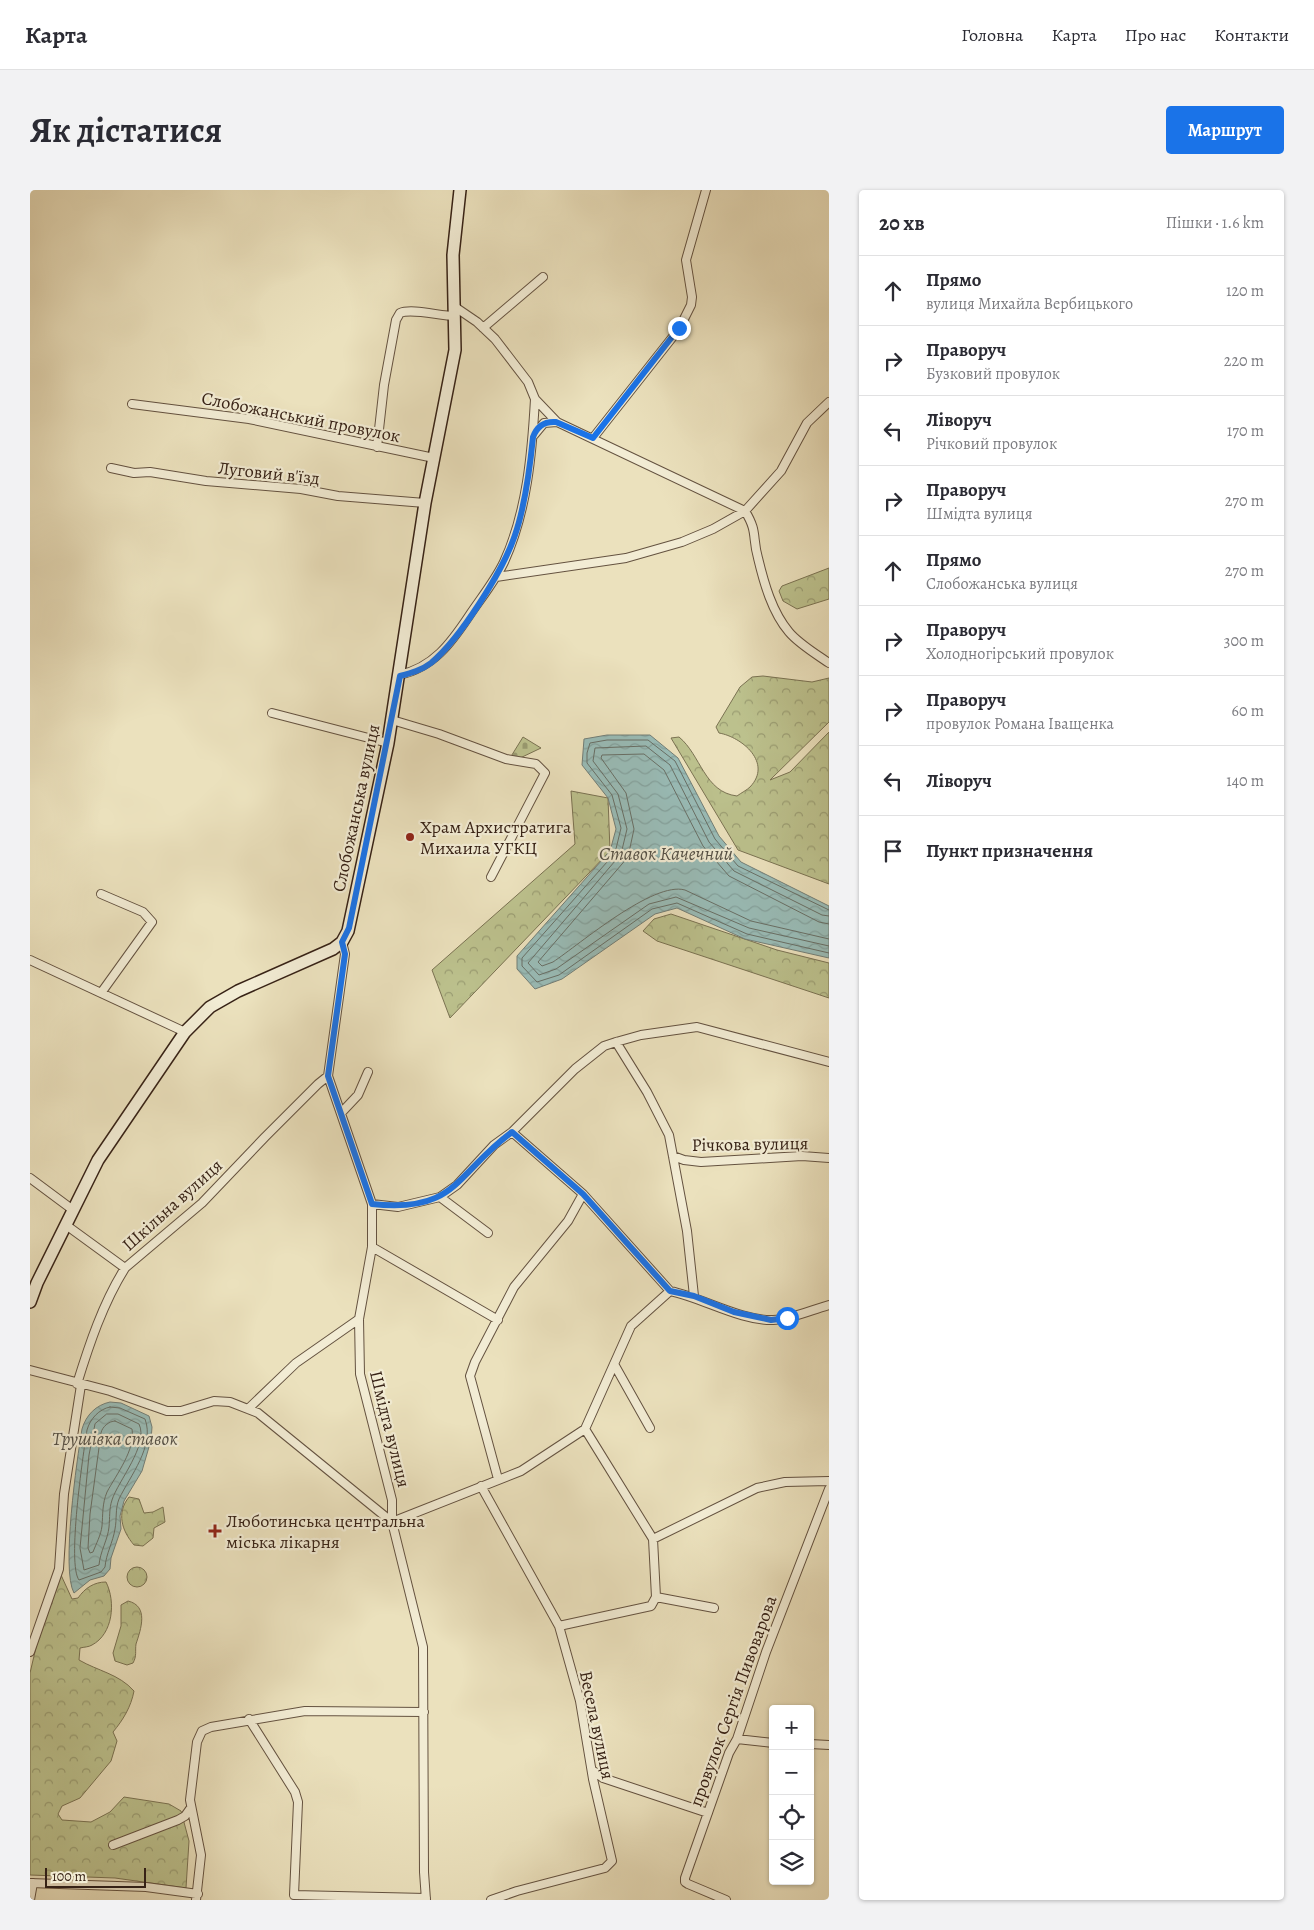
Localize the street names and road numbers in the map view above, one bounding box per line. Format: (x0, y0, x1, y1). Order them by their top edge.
street label: Слобожанський провулок (200, 386, 402, 448)
street label: Луговий в'їзд (217, 456, 321, 490)
street label: Слобожанська вулиця (326, 722, 386, 894)
street label: Річкова вулиця (691, 1131, 809, 1157)
street label: Шкільна вулиця (117, 1153, 227, 1257)
street label: Шмідта вулиця (364, 1368, 416, 1490)
street label: провулок Сергія Пивоварова (684, 1591, 783, 1810)
street label: Весела вулиця (574, 1669, 620, 1781)

